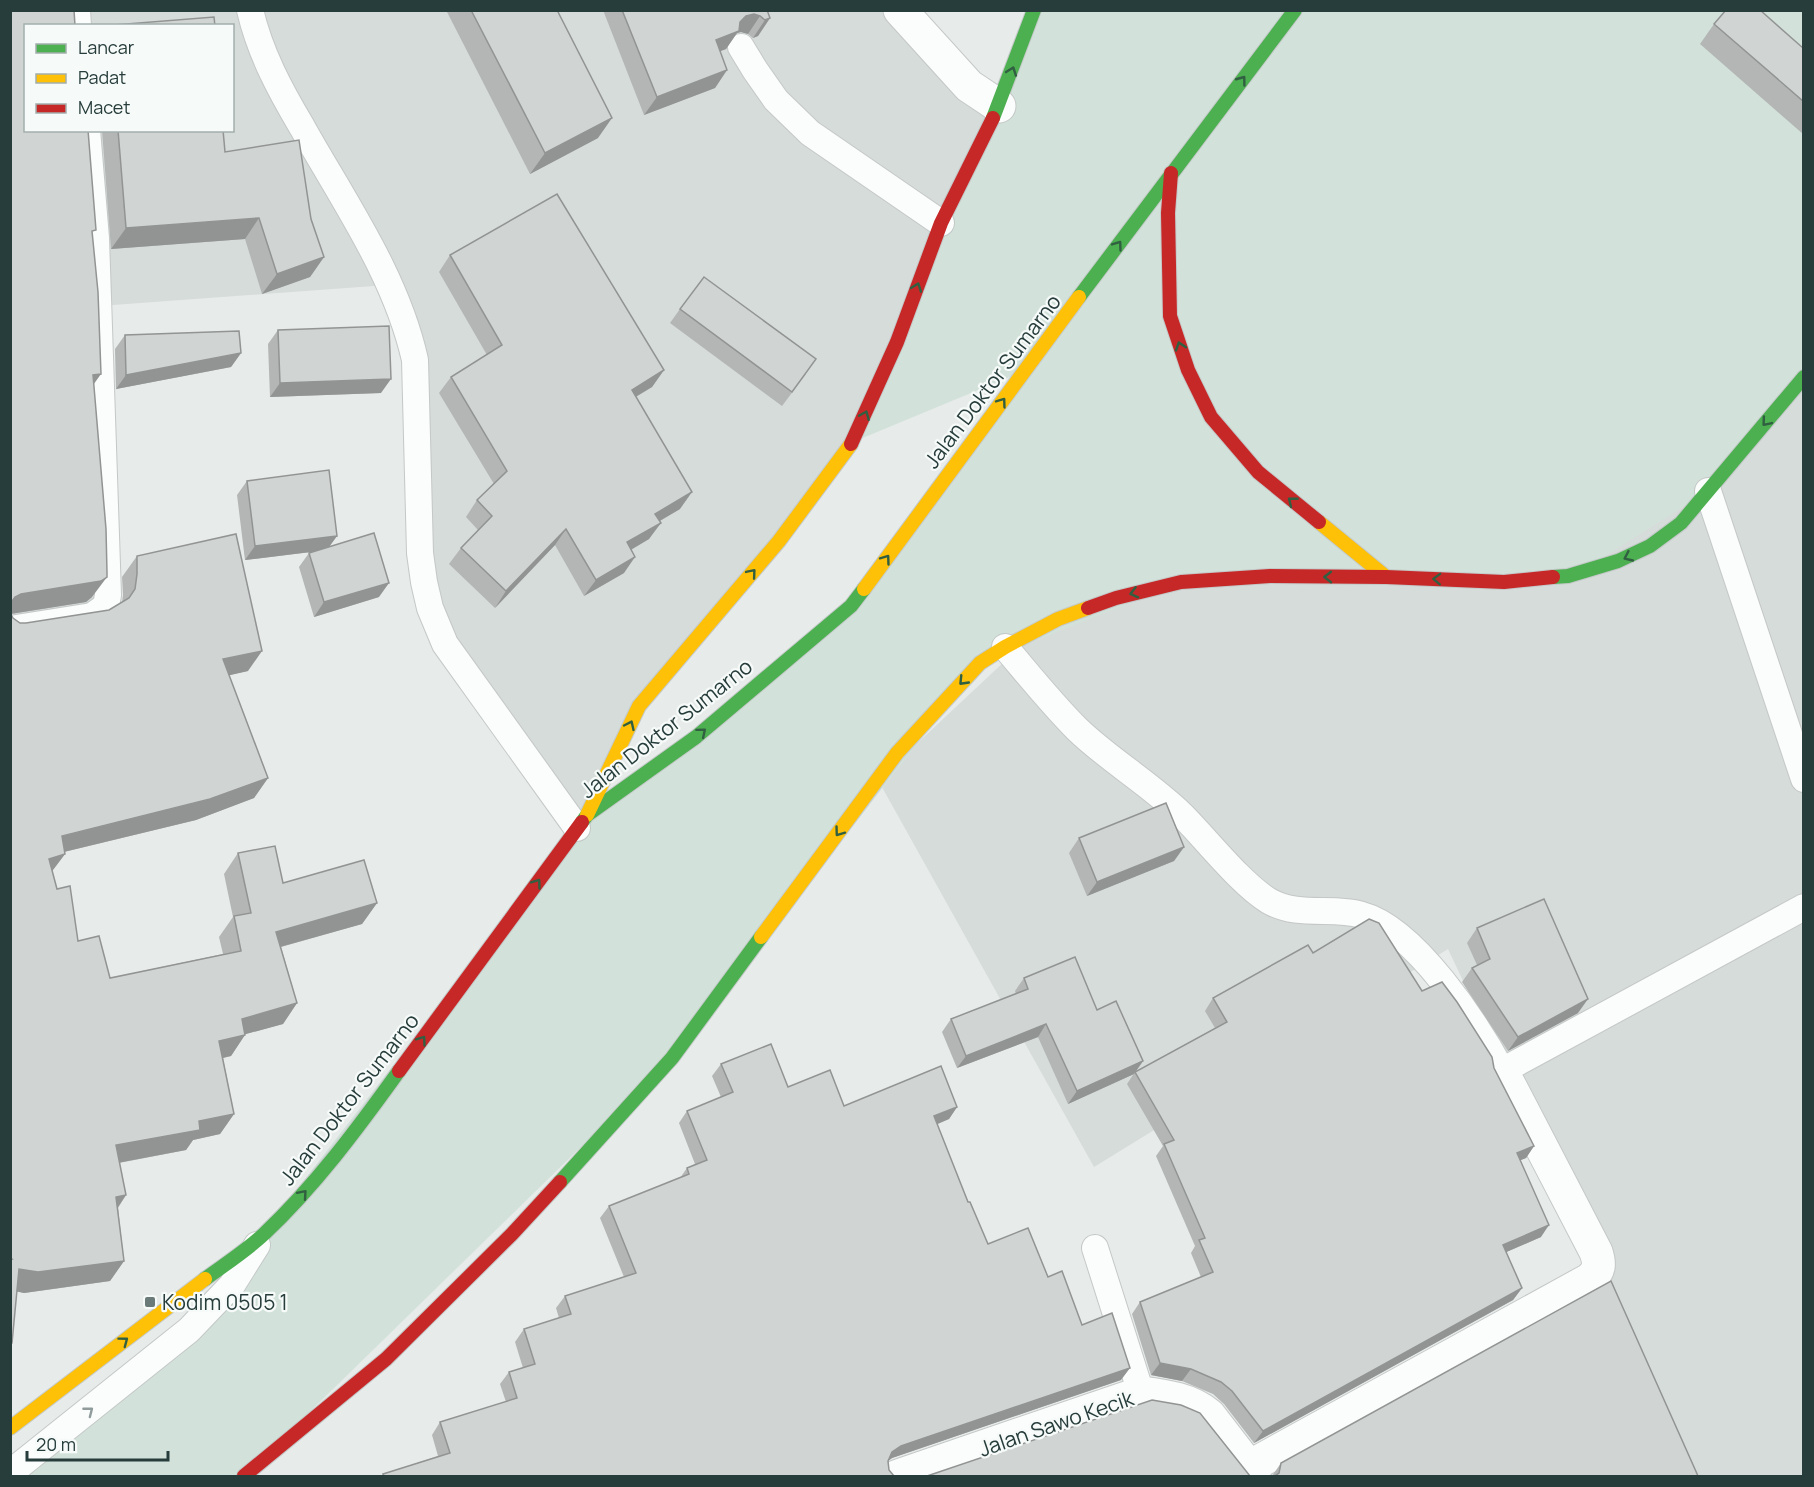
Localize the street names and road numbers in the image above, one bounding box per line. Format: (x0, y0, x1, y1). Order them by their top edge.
street label: Jalan Doktor Sumarno (917, 288, 1067, 474)
street label: Jalan Doktor Sumarno (574, 652, 758, 804)
street label: Jalan Doktor Sumarno (273, 1007, 425, 1191)
street label: Jalan Sawo Kecik (975, 1383, 1138, 1463)

